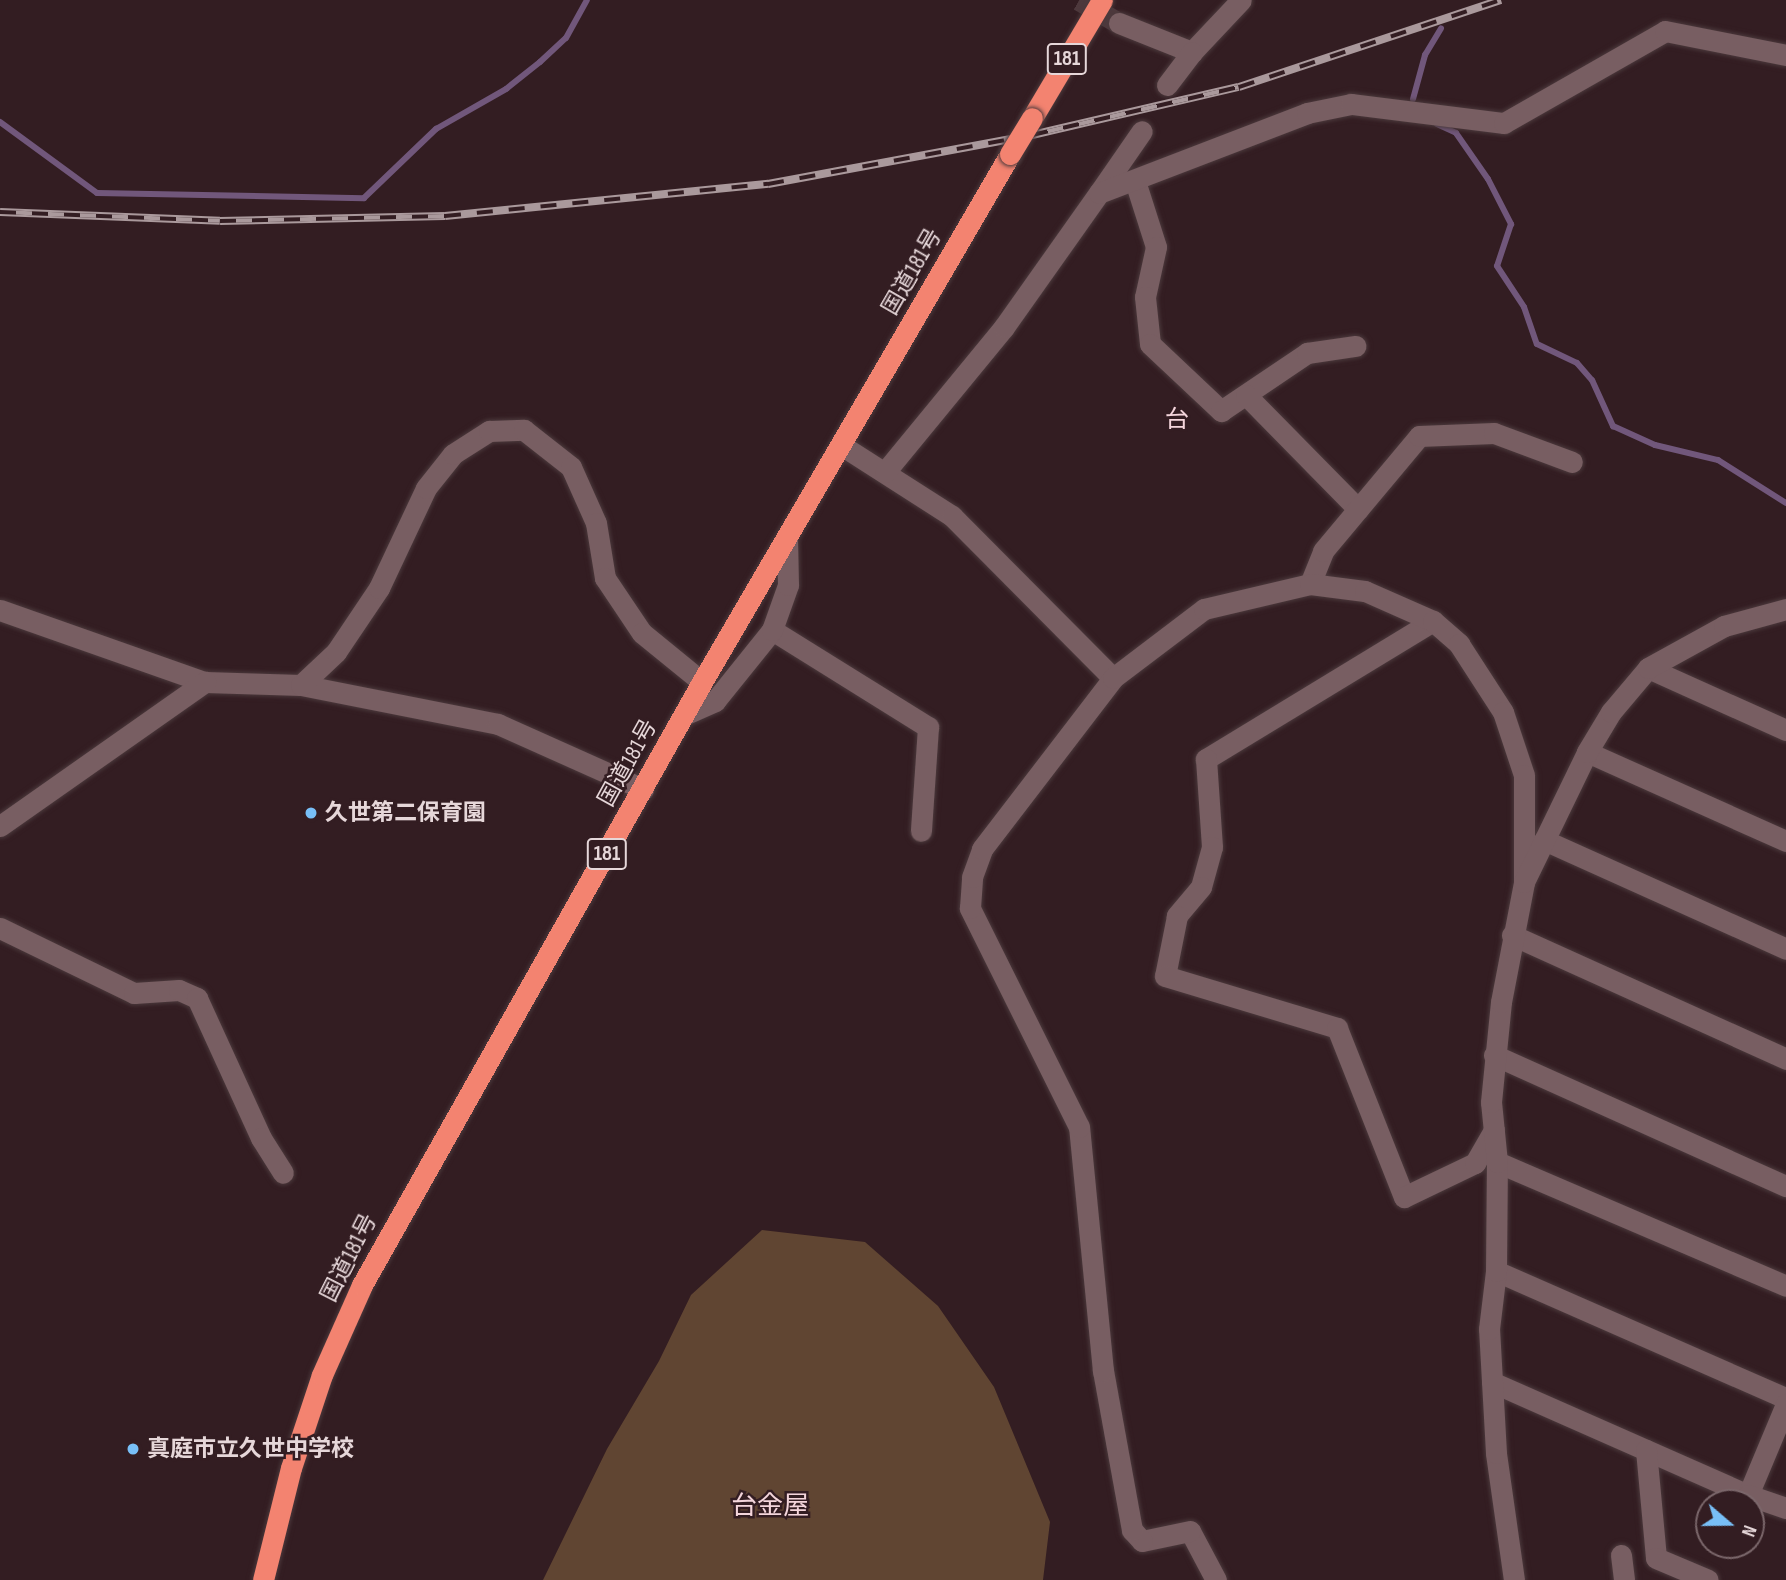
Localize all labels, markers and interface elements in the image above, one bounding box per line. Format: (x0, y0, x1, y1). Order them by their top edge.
road number: 181 (1046, 42, 1088, 76)
street label: 国道181号 (876, 224, 948, 320)
district label: 台 (1165, 406, 1189, 434)
street label: 国道181号 (593, 715, 663, 811)
place label: 久世第二保育園 (325, 799, 486, 827)
marker: 久世第二保育園 (303, 805, 319, 821)
road number: 181 (586, 836, 628, 872)
street label: 国道181号 (315, 1209, 383, 1307)
place label: 真庭市立久世中学校 (147, 1435, 354, 1463)
marker: 真庭市立久世中学校 (125, 1441, 141, 1457)
north arrow (1695, 1489, 1765, 1559)
district label: 台金屋 (731, 1491, 809, 1523)
text: N (1736, 1522, 1761, 1539)

